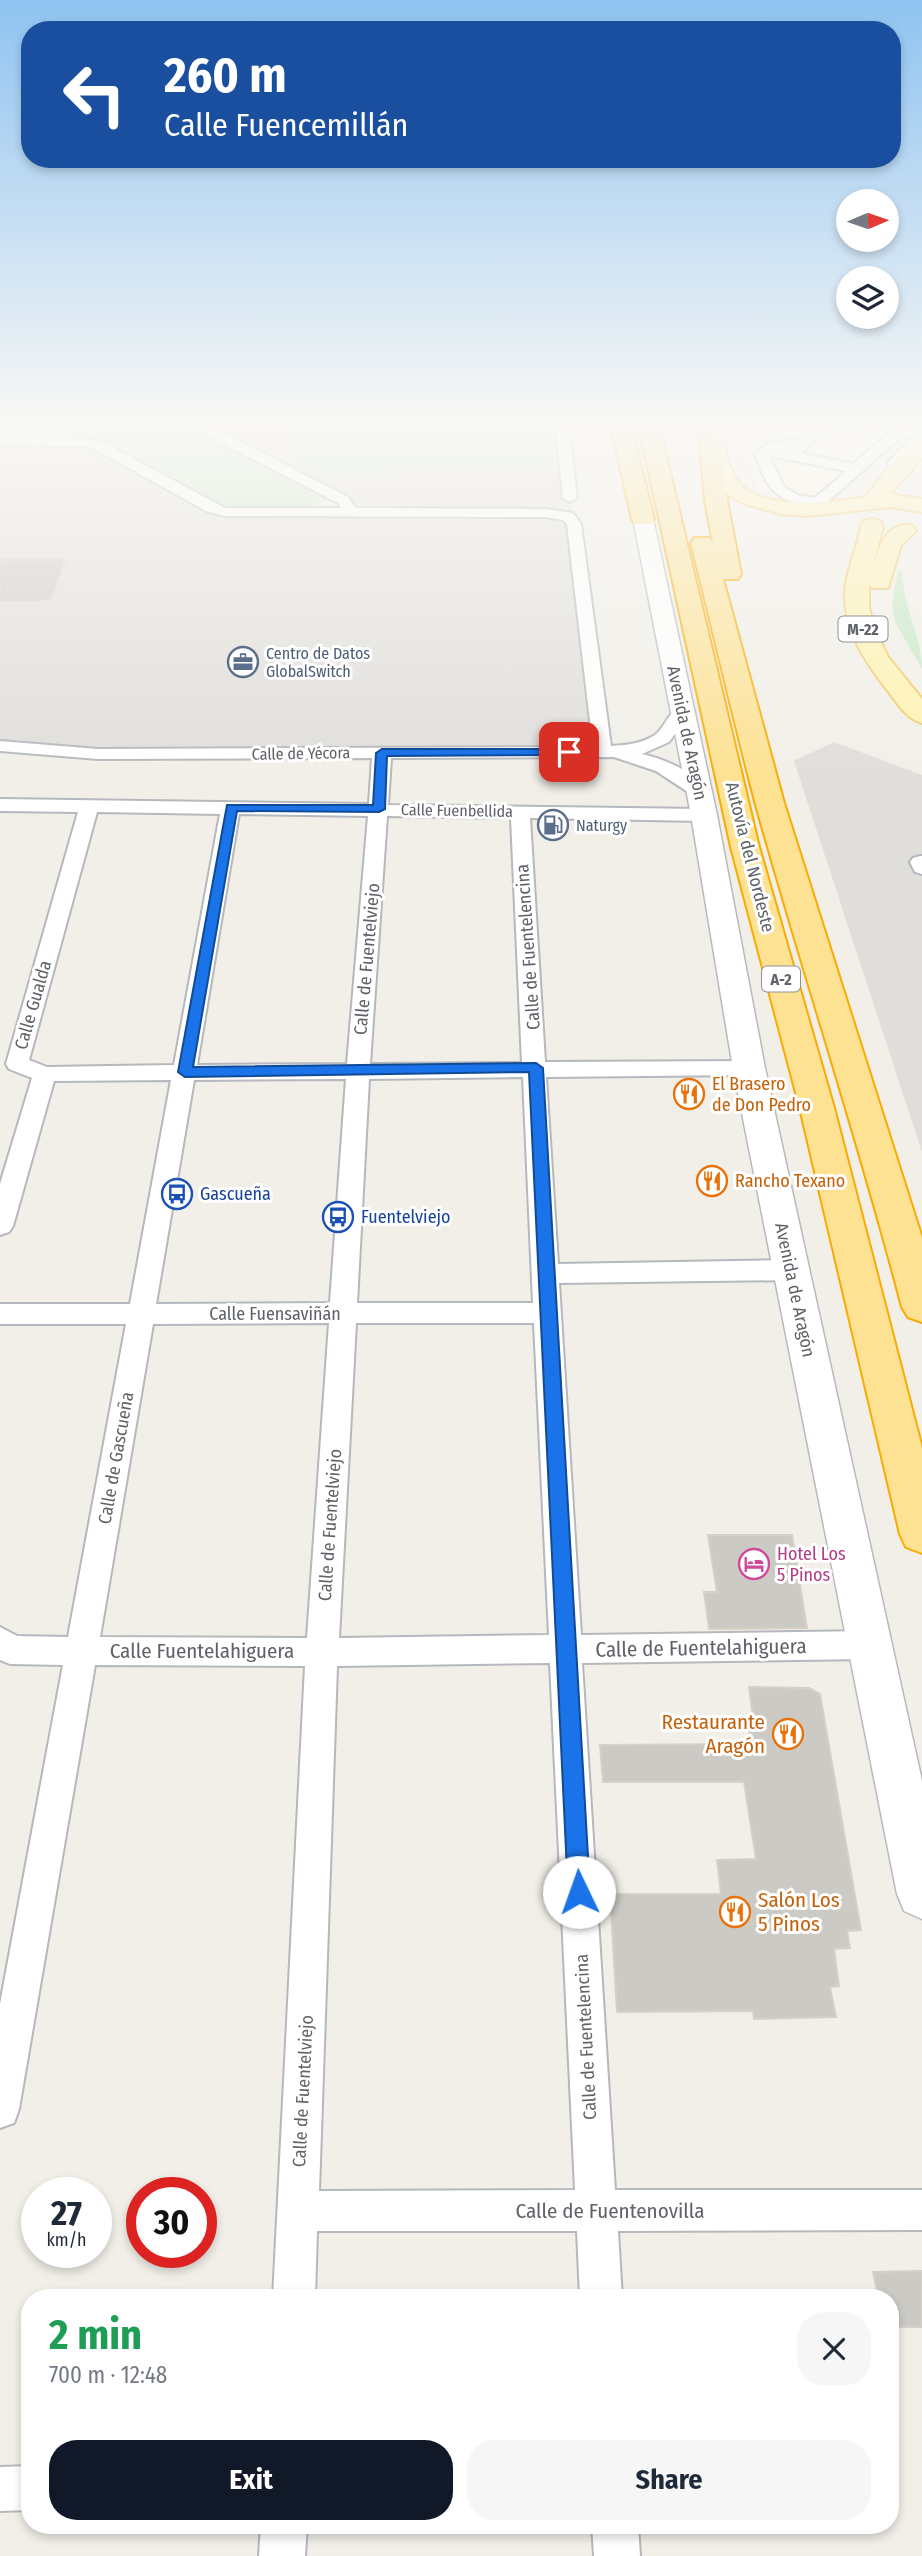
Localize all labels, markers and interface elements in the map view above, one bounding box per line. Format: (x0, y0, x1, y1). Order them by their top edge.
text: 260 m (164, 46, 287, 105)
icon: left (49, 49, 140, 140)
text: Calle Fuencemillán (164, 106, 408, 144)
north arrow (836, 189, 900, 252)
map controls (836, 189, 899, 329)
button: layers (836, 266, 899, 329)
road number: M-22 (838, 616, 888, 642)
place label: Centro de Datos GlobalSwitch (266, 644, 370, 681)
office icon: Centro de Datos GlobalSwitch (226, 645, 260, 679)
street label: Avenida de Aragón (662, 664, 712, 802)
pin (539, 722, 599, 782)
icon: arrive (550, 733, 588, 771)
street label: Calle de Yécora (251, 743, 351, 764)
street label: Autovía del Nordeste (721, 780, 779, 934)
street label: Calle Fuenbellida (401, 800, 513, 821)
fuel station icon: Naturgy (536, 808, 570, 842)
place label: Naturgy (576, 816, 628, 835)
street label: Calle de Fuentelencina (511, 863, 545, 1031)
street label: Calle de Fuentelviejo (349, 882, 385, 1036)
street label: Calle Gualda (10, 958, 56, 1052)
road number: A-2 (762, 967, 800, 992)
place label: El Brasero de Don Pedro (712, 1073, 811, 1116)
restaurant icon: El Brasero de Don Pedro (672, 1077, 706, 1111)
restaurant icon: Rancho Texano (695, 1164, 729, 1198)
place label: Rancho Texano (735, 1170, 845, 1192)
bus stop icon: Gascueña (160, 1177, 194, 1211)
place label: Gascueña (200, 1183, 271, 1205)
bus stop icon: Fuentelviejo (321, 1200, 355, 1234)
place label: Fuentelviejo (361, 1206, 451, 1228)
street label: Avenida de Aragón (770, 1221, 820, 1359)
street label: Calle Fuensaviñán (209, 1303, 341, 1325)
street label: Calle de Gascueña (94, 1390, 138, 1526)
street label: Calle de Fuentelviejo (314, 1448, 346, 1602)
place label: Hotel Los 5 Pinos (777, 1543, 846, 1586)
hotel icon: Hotel Los 5 Pinos (737, 1547, 771, 1581)
street label: Calle de Fuentelahiguera (595, 1633, 807, 1663)
street label: Calle Fuentelahiguera (110, 1638, 294, 1664)
place label: Restaurante Aragón (662, 1709, 765, 1759)
restaurant icon: Restaurante Aragón (771, 1717, 805, 1751)
position arrow (542, 1855, 616, 1929)
place label: Salón Los 5 Pinos (758, 1887, 840, 1937)
restaurant icon: Salón Los 5 Pinos (718, 1895, 752, 1929)
street label: Calle de Fuentelencina (571, 1953, 601, 2120)
street label: Calle de Fuentelviejo (288, 2014, 318, 2168)
speed limit sign: 30 (126, 2177, 217, 2268)
text: 27 (51, 2192, 82, 2234)
street label: Calle de Fuentenovilla (515, 2198, 705, 2224)
text: km/h (46, 2229, 87, 2251)
text: 2 min (49, 2310, 142, 2360)
button: close (797, 2312, 871, 2386)
text: 700 m · 12:48 (49, 2361, 167, 2389)
button: Exit (49, 2440, 453, 2520)
button: Share (467, 2440, 871, 2520)

